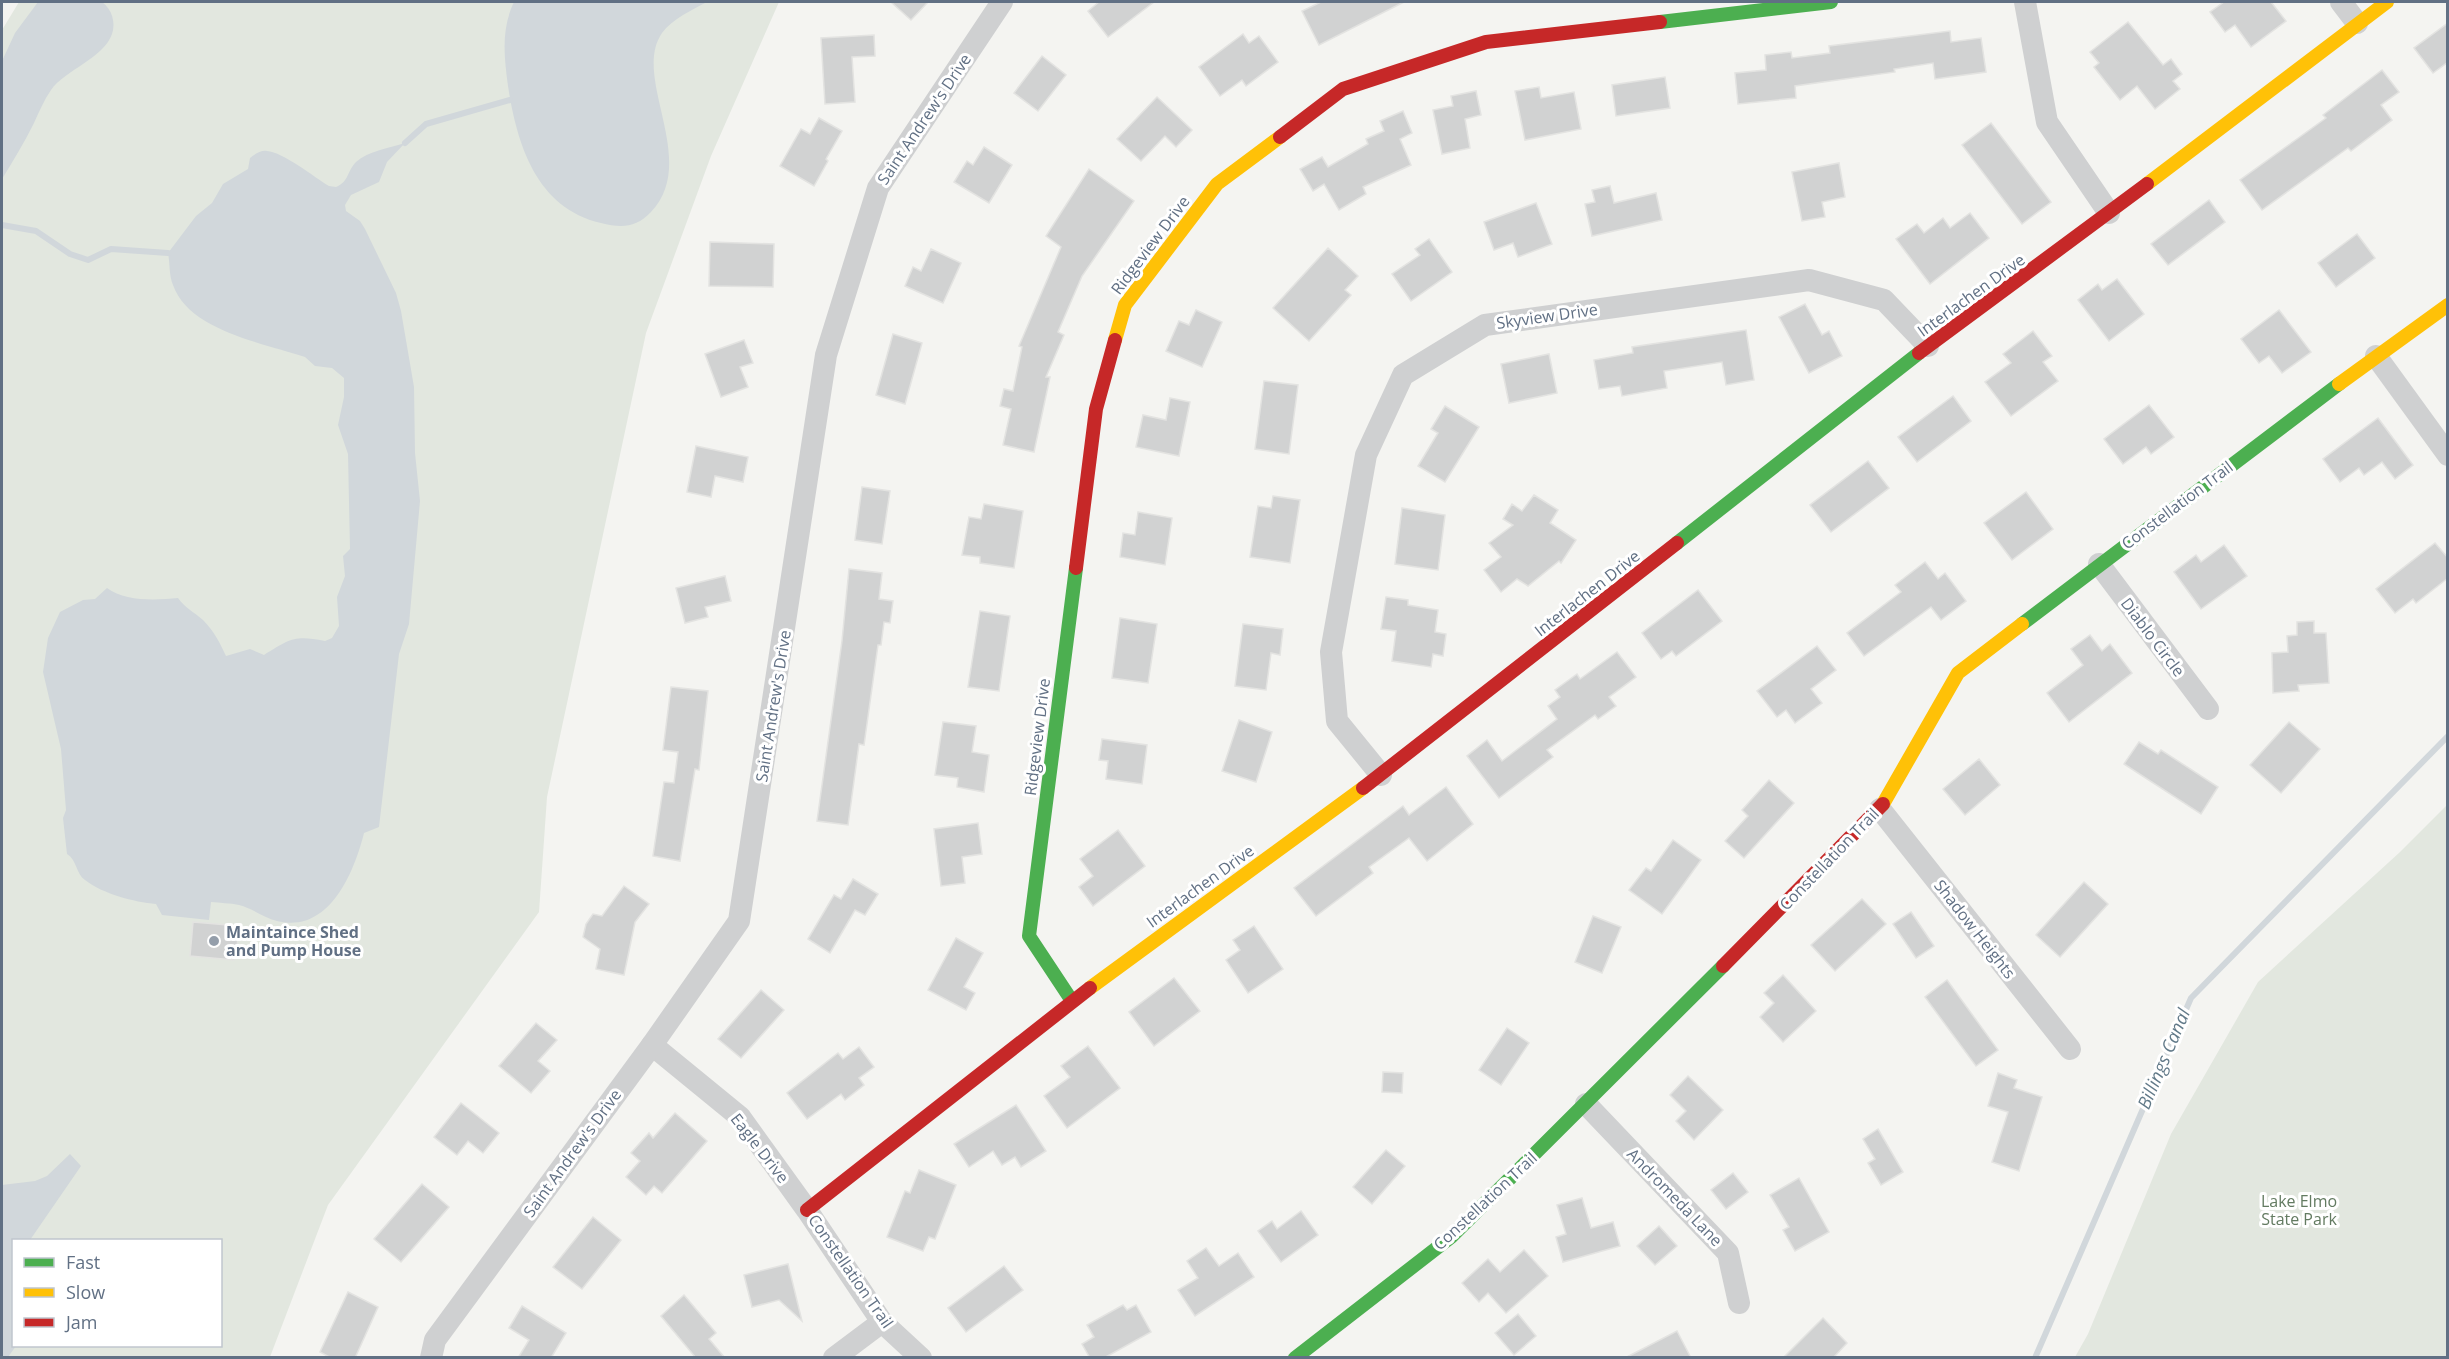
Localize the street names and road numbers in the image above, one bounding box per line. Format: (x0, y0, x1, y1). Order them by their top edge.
street label: Saint Andrew's Drive (872, 49, 976, 189)
street label: Ridgeview Drive (1106, 191, 1194, 299)
street label: Interlachen Drive (1913, 248, 2029, 342)
street label: Skyview Drive (1495, 298, 1599, 334)
street label: Constellation Trail (2117, 456, 2237, 554)
street label: Interlachen Drive (1530, 545, 1644, 641)
street label: Diablo Circle (2116, 593, 2190, 681)
street label: Saint Andrew's Drive (750, 628, 796, 784)
street label: Ridgeview Drive (1019, 677, 1055, 797)
street label: Constellation Trail (1774, 803, 1884, 915)
street label: Interlachen Drive (1142, 839, 1258, 933)
street label: Shadow Heights (1929, 875, 2021, 983)
street label: Saint Andrew's Drive (518, 1084, 626, 1222)
street label: Eagle Drive (726, 1109, 794, 1187)
street label: Andromeda Lane (1622, 1143, 1728, 1251)
street label: Constellation Trail (1428, 1147, 1542, 1255)
street label: Constellation Trail (803, 1210, 899, 1332)

